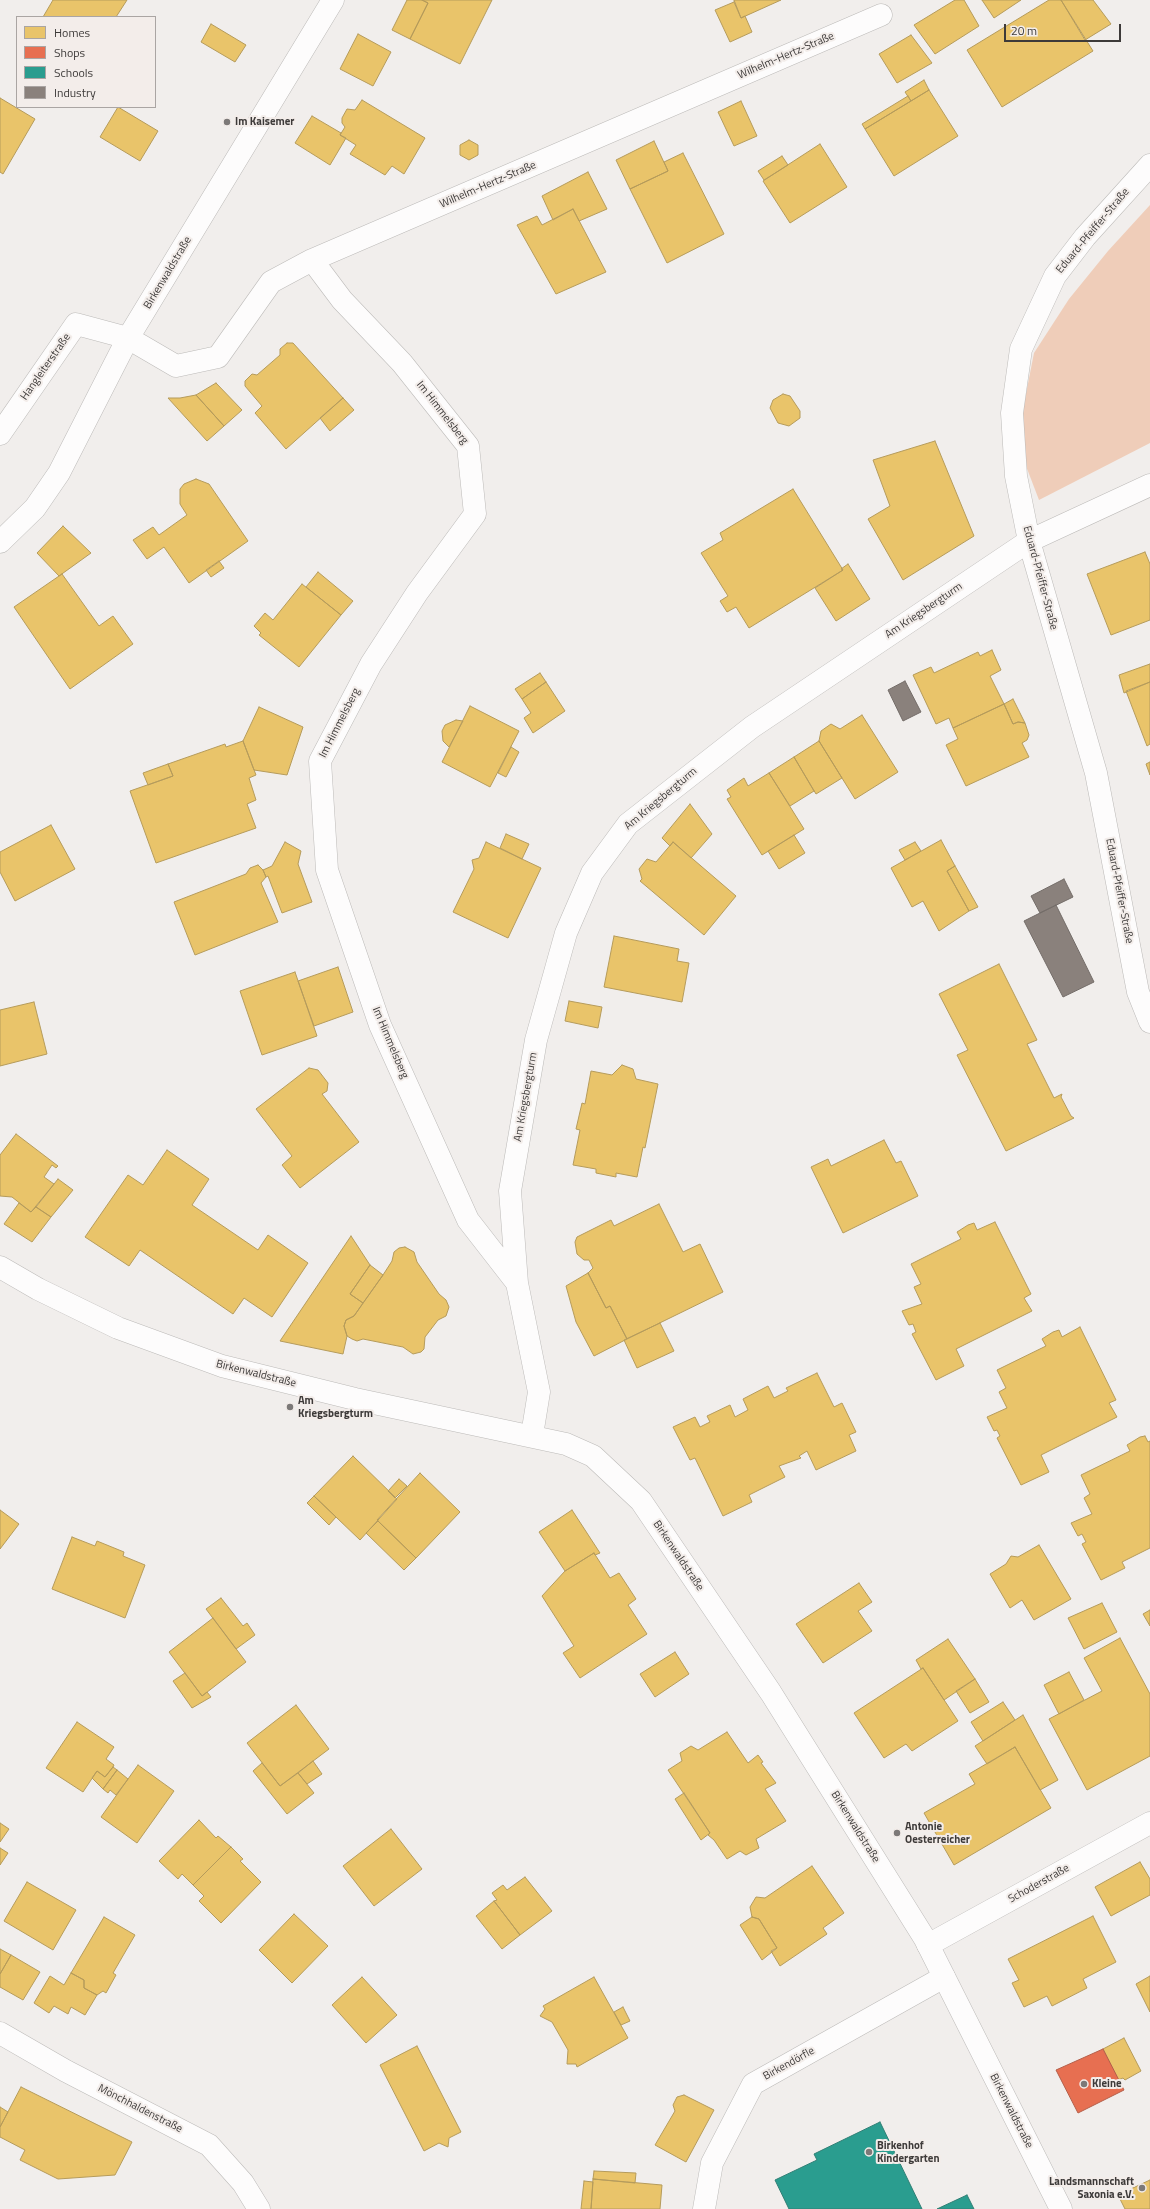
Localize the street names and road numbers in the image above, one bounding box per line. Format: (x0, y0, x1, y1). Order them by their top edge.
street label: Wilhelm-Hertz-Straße (736, 30, 836, 82)
street label: Wilhelm-Hertz-Straße (438, 159, 538, 211)
street label: Eduard-Pfeiffer-Straße (1054, 186, 1132, 276)
street label: Birkenwaldstraße (141, 235, 195, 311)
street label: Hangleiterstraße (18, 331, 74, 403)
street label: Im Himmelsberg (413, 379, 471, 447)
street label: Eduard-Pfeiffer-Straße (1020, 525, 1060, 631)
street label: Am Kriegsbergturm (883, 580, 965, 642)
street label: Im Himmelsberg (317, 686, 363, 760)
street label: Am Kriegsbergturm (622, 765, 700, 833)
street label: Eduard-Pfeiffer-Straße (1102, 837, 1136, 945)
street label: Im Himmelsberg (369, 1005, 411, 1081)
street label: Am Kriegsbergturm (512, 1051, 540, 1143)
street label: Birkenwaldstraße (215, 1358, 297, 1390)
street label: Birkenwaldstraße (650, 1518, 706, 1594)
street label: Birkenwaldstraße (828, 1789, 882, 1865)
street label: Schoderstraße (1006, 1862, 1072, 1906)
street label: Birkendörfle (761, 2044, 817, 2084)
street label: Birkenwaldstraße (987, 2072, 1035, 2150)
street label: Mönchhaldenstraße (96, 2082, 184, 2136)

